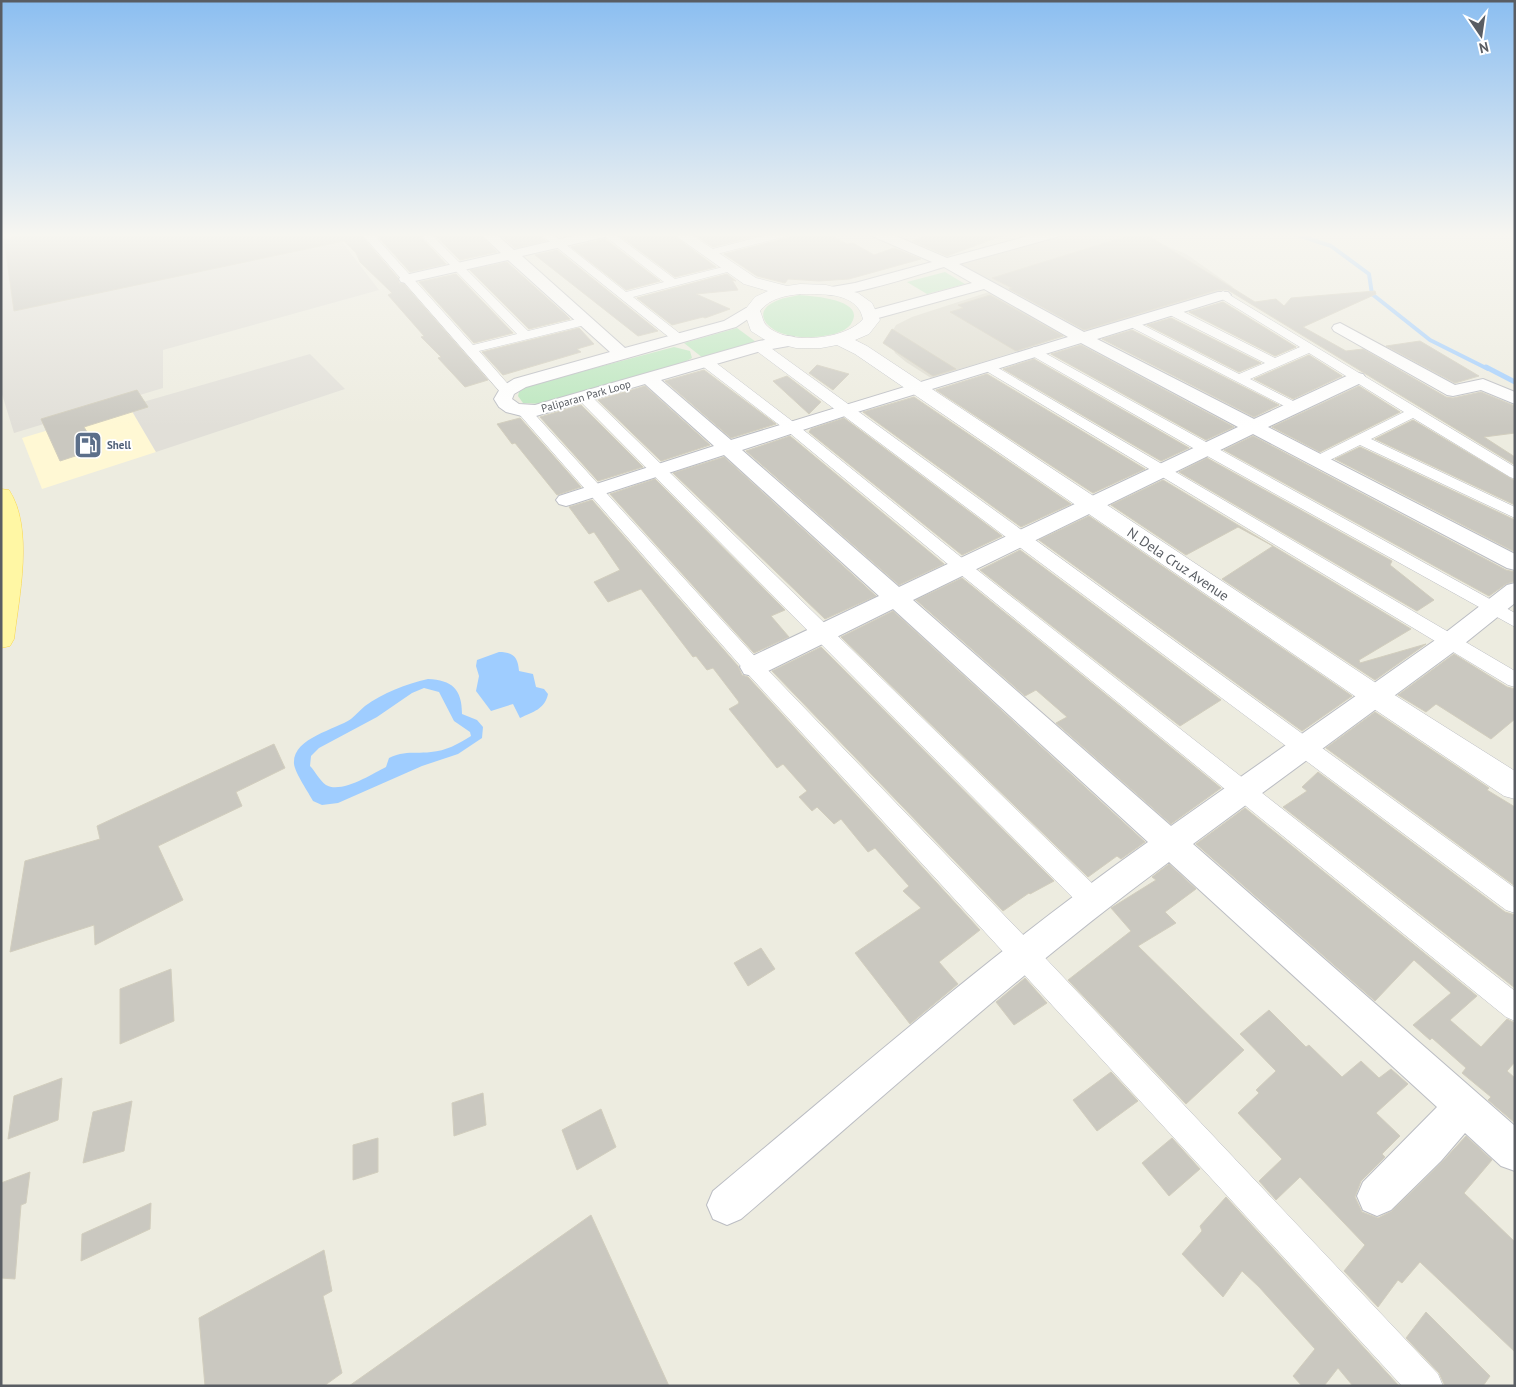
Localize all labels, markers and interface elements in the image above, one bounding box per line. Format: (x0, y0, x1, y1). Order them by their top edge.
north arrow (1456, 10, 1506, 60)
text: N (1477, 38, 1490, 57)
street label: Paliparan Park Loop (540, 377, 632, 415)
fuel station icon: Shell (73, 430, 103, 460)
place label: Shell (107, 438, 132, 452)
street label: N. Dela Cruz Avenue (1124, 523, 1232, 605)

